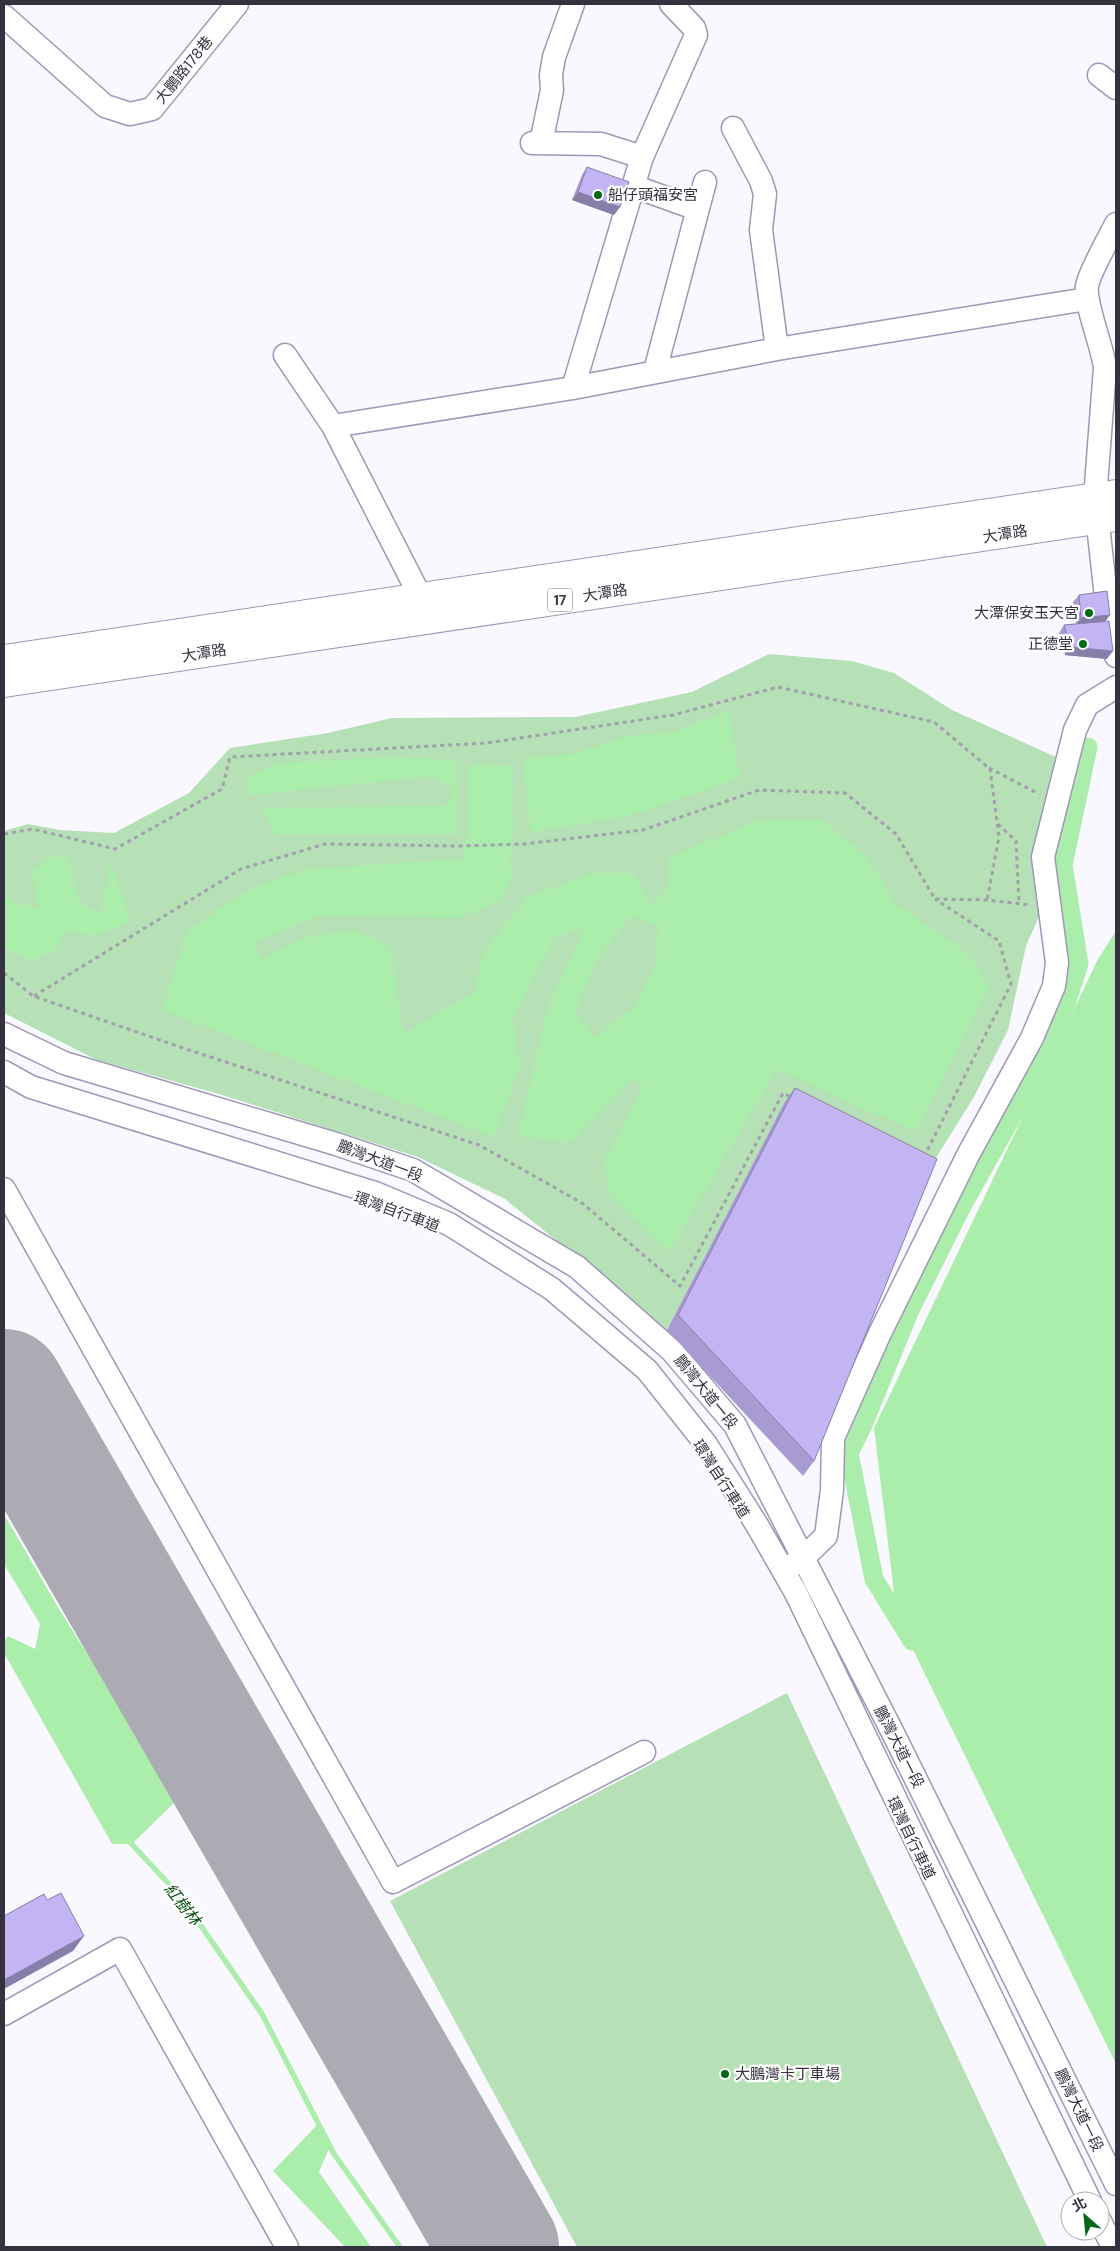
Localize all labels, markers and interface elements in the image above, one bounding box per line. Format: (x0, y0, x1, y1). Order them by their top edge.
street label: 大鵬路178巷 (151, 32, 217, 108)
place label: 船仔頭福安宮 (608, 185, 698, 205)
marker: 船仔頭福安宮 (592, 189, 604, 201)
street label: 大潭路 (981, 521, 1029, 547)
street label: 大潭路 (581, 580, 629, 606)
road number: 17 (548, 588, 572, 612)
place label: 大潭保安玉天宮 (974, 603, 1079, 623)
marker: 大潭保安玉天宮 (1083, 607, 1095, 619)
place label: 正德堂 (1028, 634, 1073, 654)
marker: 正德堂 (1077, 638, 1089, 650)
street label: 大潭路 (180, 640, 228, 666)
street label: 鵬灣大道一段 (334, 1136, 426, 1186)
street label: 環灣自行車道 (351, 1187, 443, 1237)
street label: 鵬灣大道一段 (670, 1351, 742, 1433)
street label: 環灣自行車道 (688, 1436, 754, 1522)
street label: 鵬灣大道一段 (870, 1702, 928, 1792)
street label: 環灣自行車道 (882, 1793, 940, 1883)
water label: 紅樹林 (160, 1879, 207, 1931)
place label: 大鵬灣卡丁車場 (735, 2064, 840, 2084)
street label: 鵬灣大道一段 (1050, 2065, 1108, 2155)
marker: 大鵬灣卡丁車場 (719, 2068, 731, 2080)
north arrow (1060, 2191, 1110, 2241)
text: 北 (1069, 2193, 1089, 2216)

